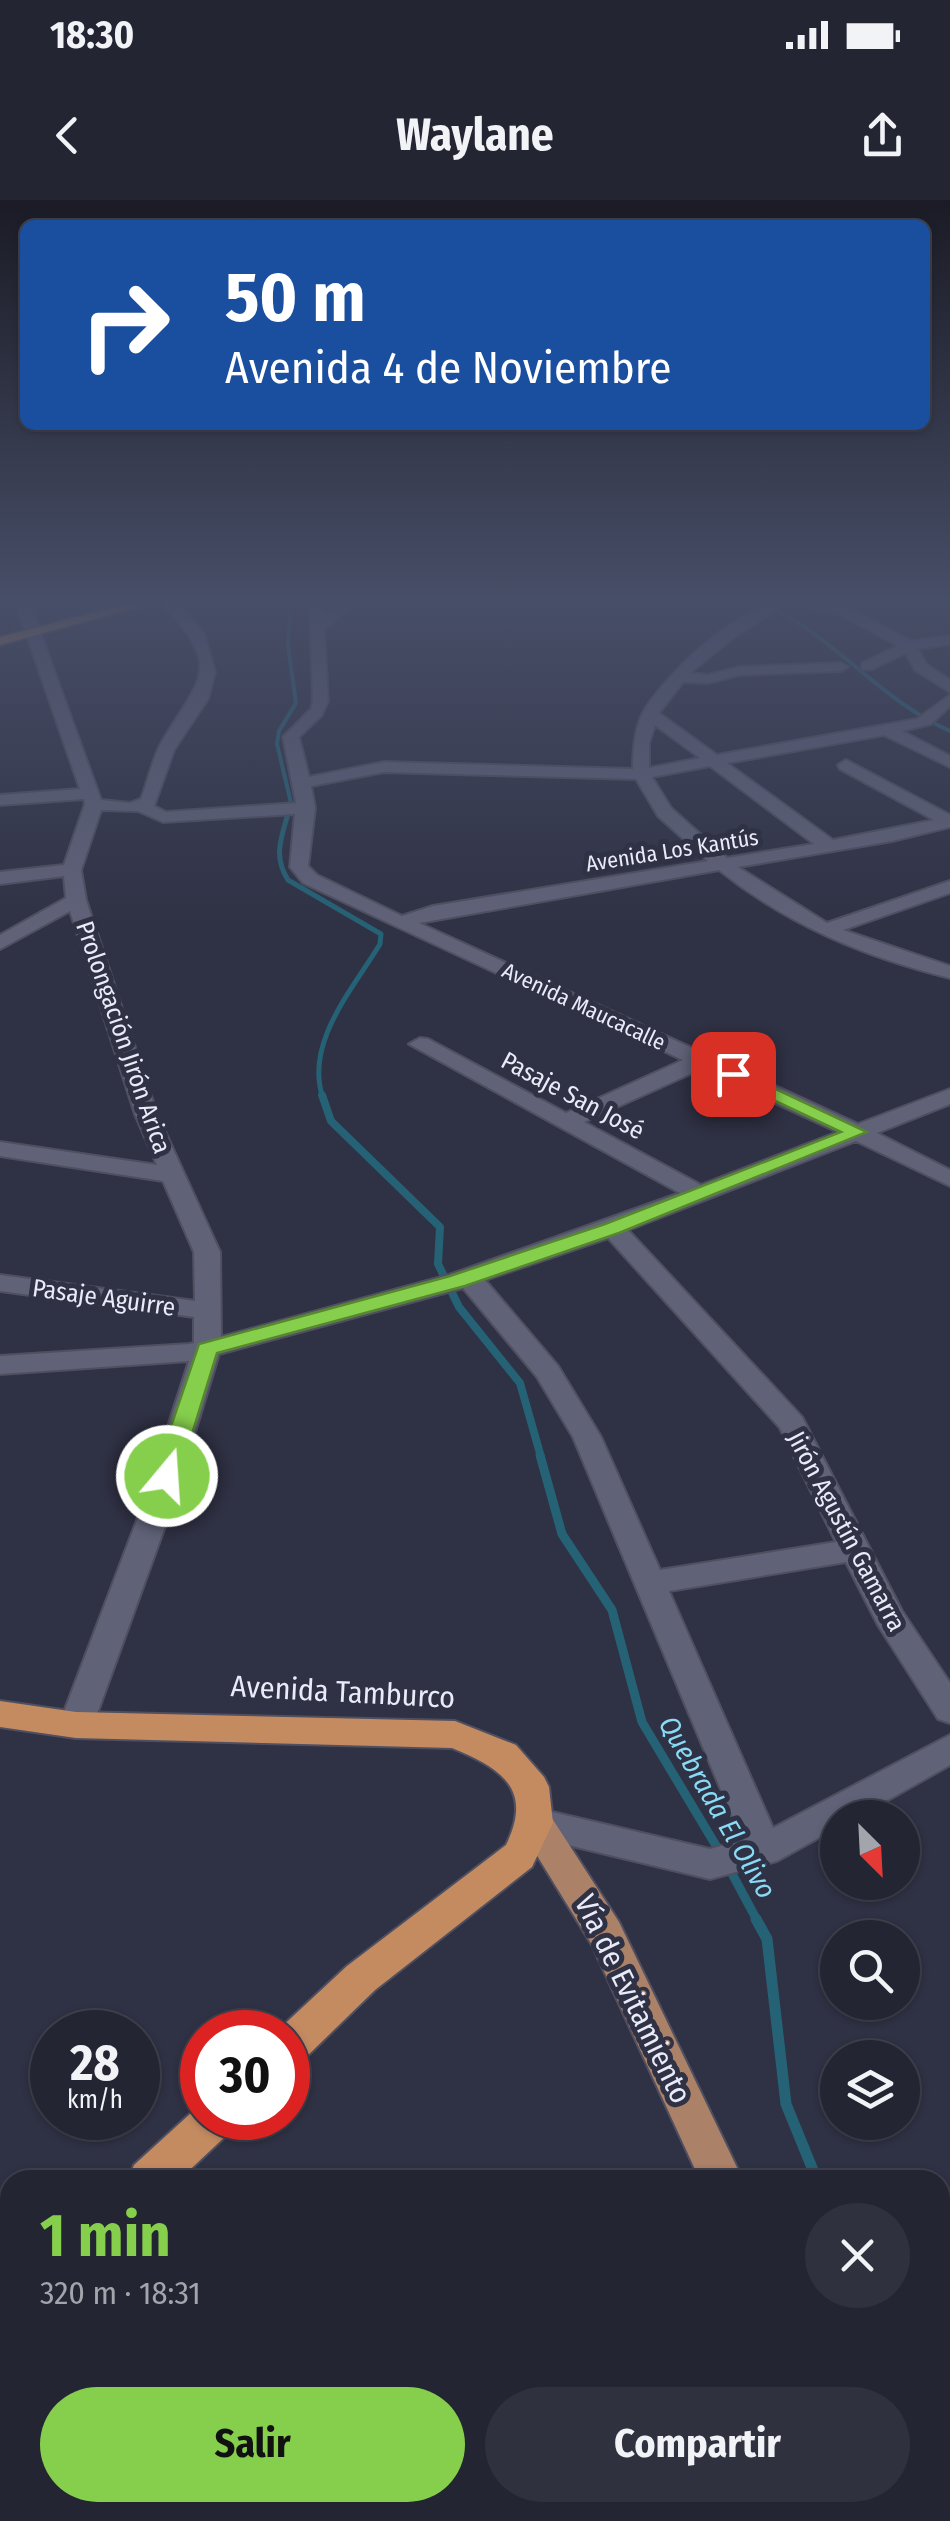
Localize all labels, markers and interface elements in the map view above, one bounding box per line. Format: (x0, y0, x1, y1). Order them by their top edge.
text: 18:30 (50, 12, 134, 58)
icon: back (40, 108, 95, 163)
text: Waylane (396, 108, 554, 162)
icon: share (855, 108, 910, 163)
text: 50 m (225, 256, 366, 340)
icon: right (60, 260, 190, 390)
text: Avenida 4 de Noviembre (225, 341, 671, 395)
street label: Avenida Los Kantús (584, 824, 760, 877)
street label: Prolongación Jirón Arica (69, 917, 177, 1157)
street label: Avenida Maucacalle (498, 957, 670, 1056)
pin (691, 1032, 776, 1117)
street label: Pasaje San José (496, 1046, 649, 1146)
icon: arrive (706, 1047, 761, 1102)
street label: Pasaje Aguirre (30, 1273, 177, 1323)
position arrow (115, 1424, 219, 1528)
street label: Jirón Agustín Gamarra (781, 1426, 912, 1637)
street label: Avenida Tamburco (230, 1668, 456, 1716)
water label: Quebrada El Olivo (652, 1710, 783, 1904)
north arrow (820, 1800, 920, 1900)
map controls (820, 1800, 920, 2140)
street label: Vía de Evitamiento (567, 1889, 699, 2109)
button: search (820, 1920, 920, 2020)
speed limit sign: 30 (180, 2010, 310, 2140)
text: 28 (70, 2033, 120, 2093)
button: layers (820, 2040, 920, 2140)
text: km/h (67, 2085, 123, 2115)
text: 1 min (40, 2200, 171, 2272)
button: close (805, 2203, 910, 2308)
text: 320 m · 18:31 (40, 2274, 201, 2312)
button: Salir (40, 2387, 465, 2502)
button: Compartir (485, 2387, 910, 2502)

